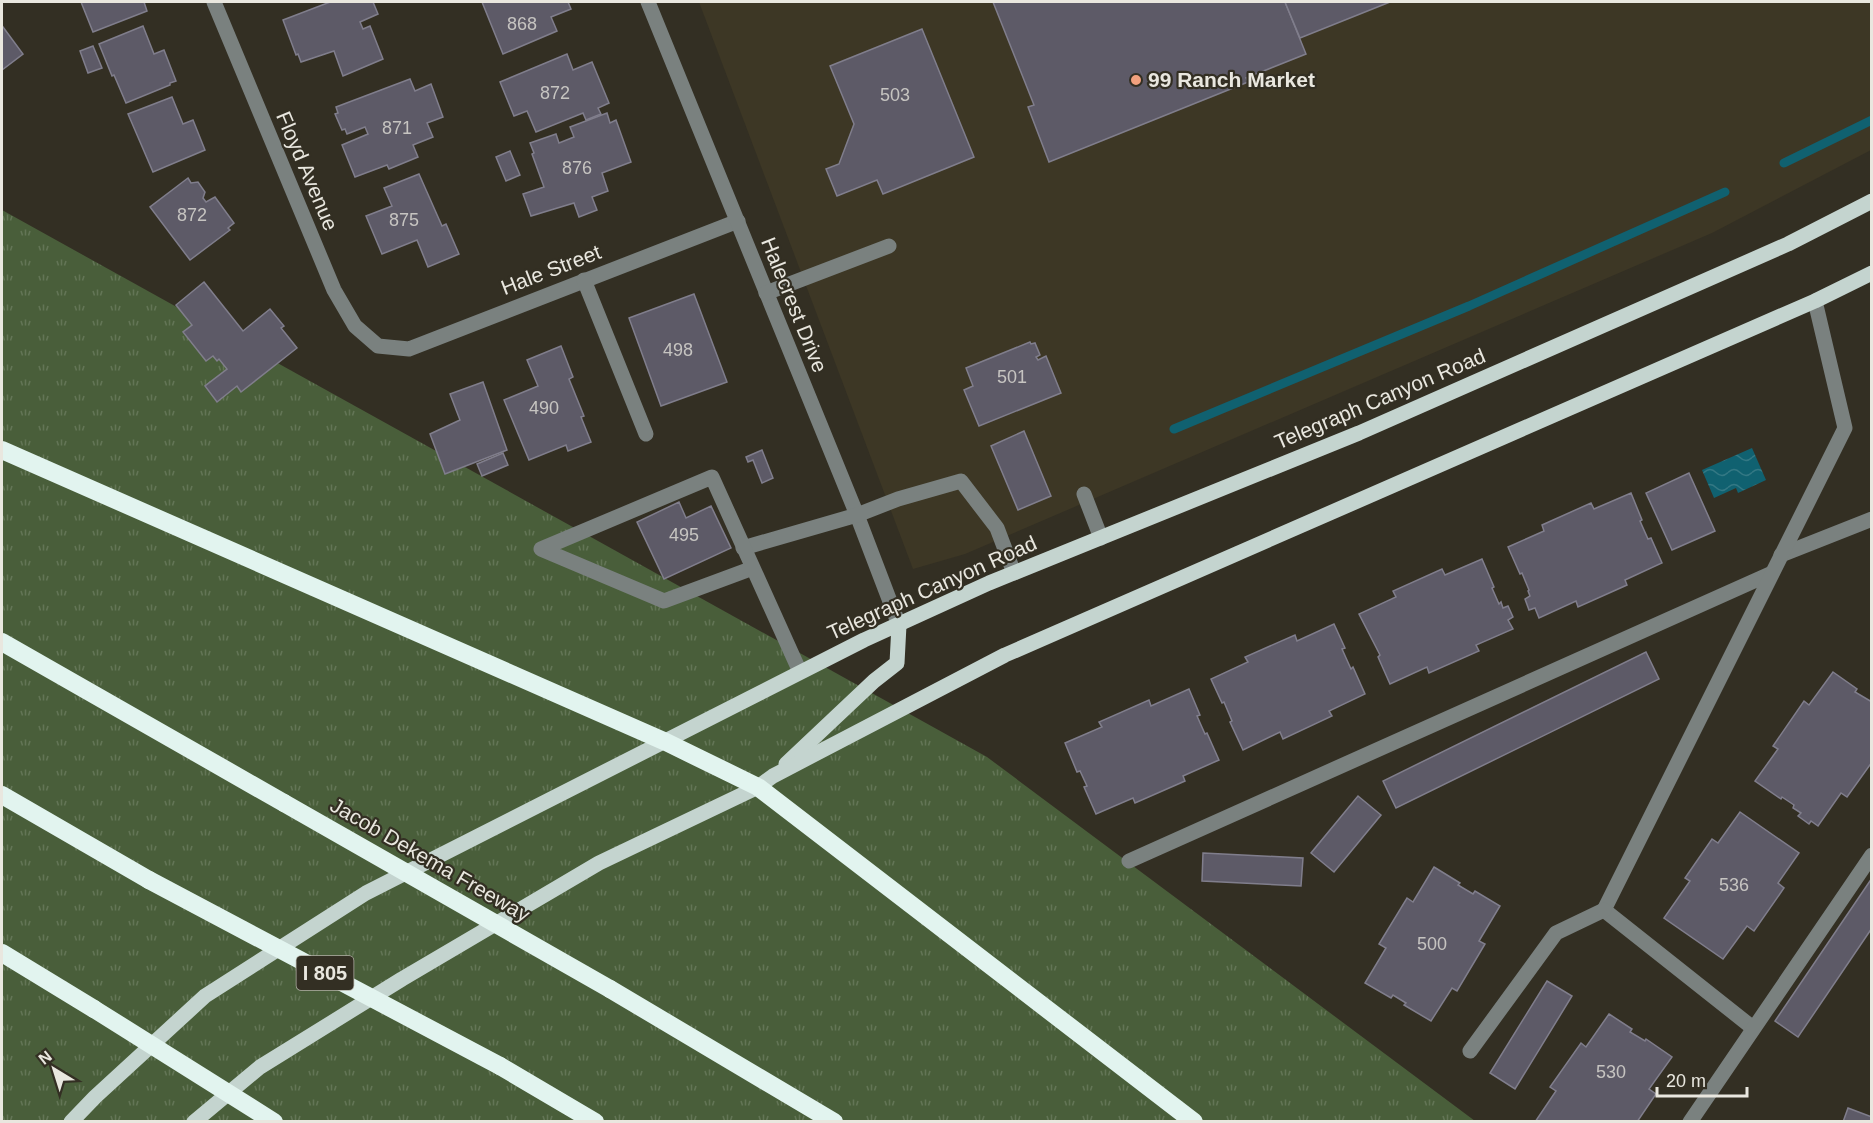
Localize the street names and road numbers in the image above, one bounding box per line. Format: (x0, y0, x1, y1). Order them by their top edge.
street label: Floyd Avenue (272, 108, 343, 234)
street label: Halecrest Drive (757, 234, 832, 376)
street label: Hale Street (498, 240, 604, 299)
street label: Telegraph Canyon Road (1271, 344, 1489, 453)
street label: Telegraph Canyon Road (824, 531, 1040, 644)
street label: Jacob Dekema Freeway (326, 793, 534, 926)
road number: I 805 (296, 956, 354, 990)

